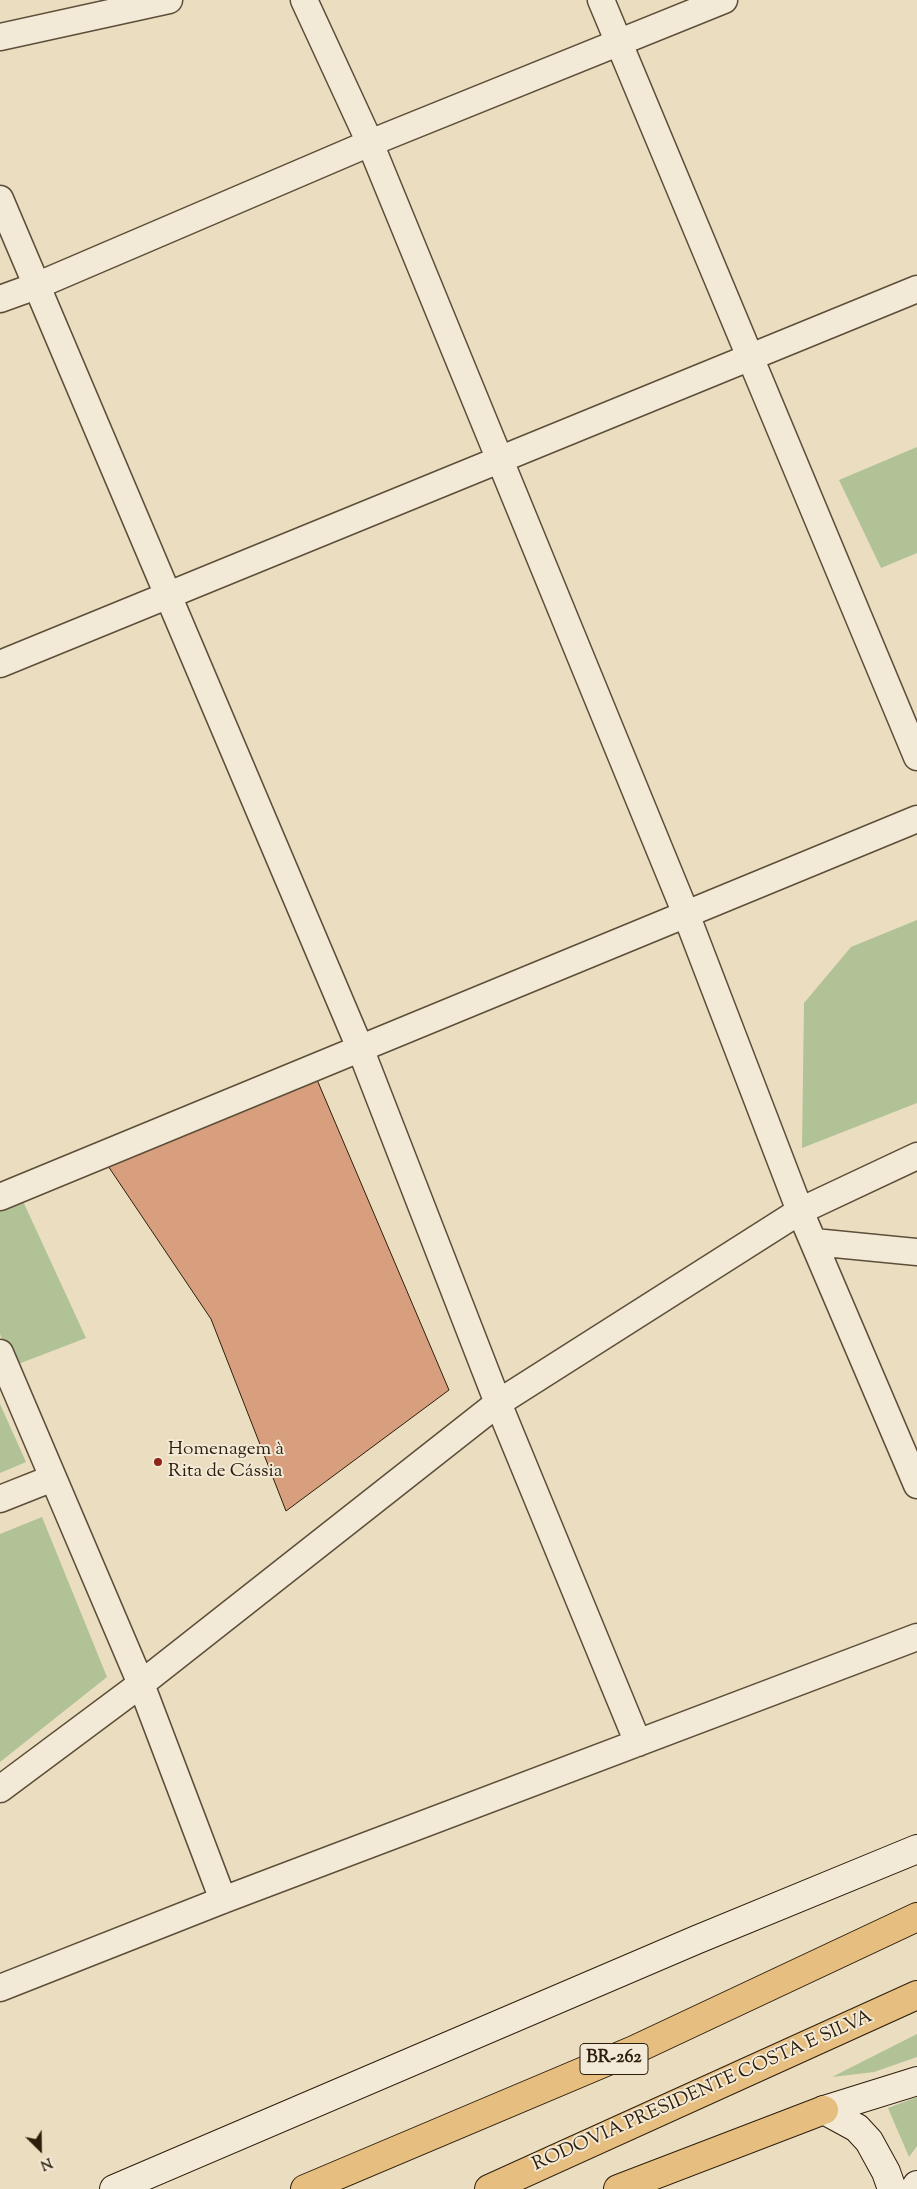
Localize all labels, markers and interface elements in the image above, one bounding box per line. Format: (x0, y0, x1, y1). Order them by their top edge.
place label: Homenagem à Rita de Cássia (168, 1440, 284, 1484)
marker: Homenagem à Rita de Cássia (152, 1456, 164, 1468)
street label: RODOVIA PRESIDENTE COSTA E SILVA (530, 2006, 876, 2178)
road number: BR-262 (580, 2044, 648, 2074)
north arrow (15, 2124, 65, 2174)
text: N (37, 2151, 55, 2174)

